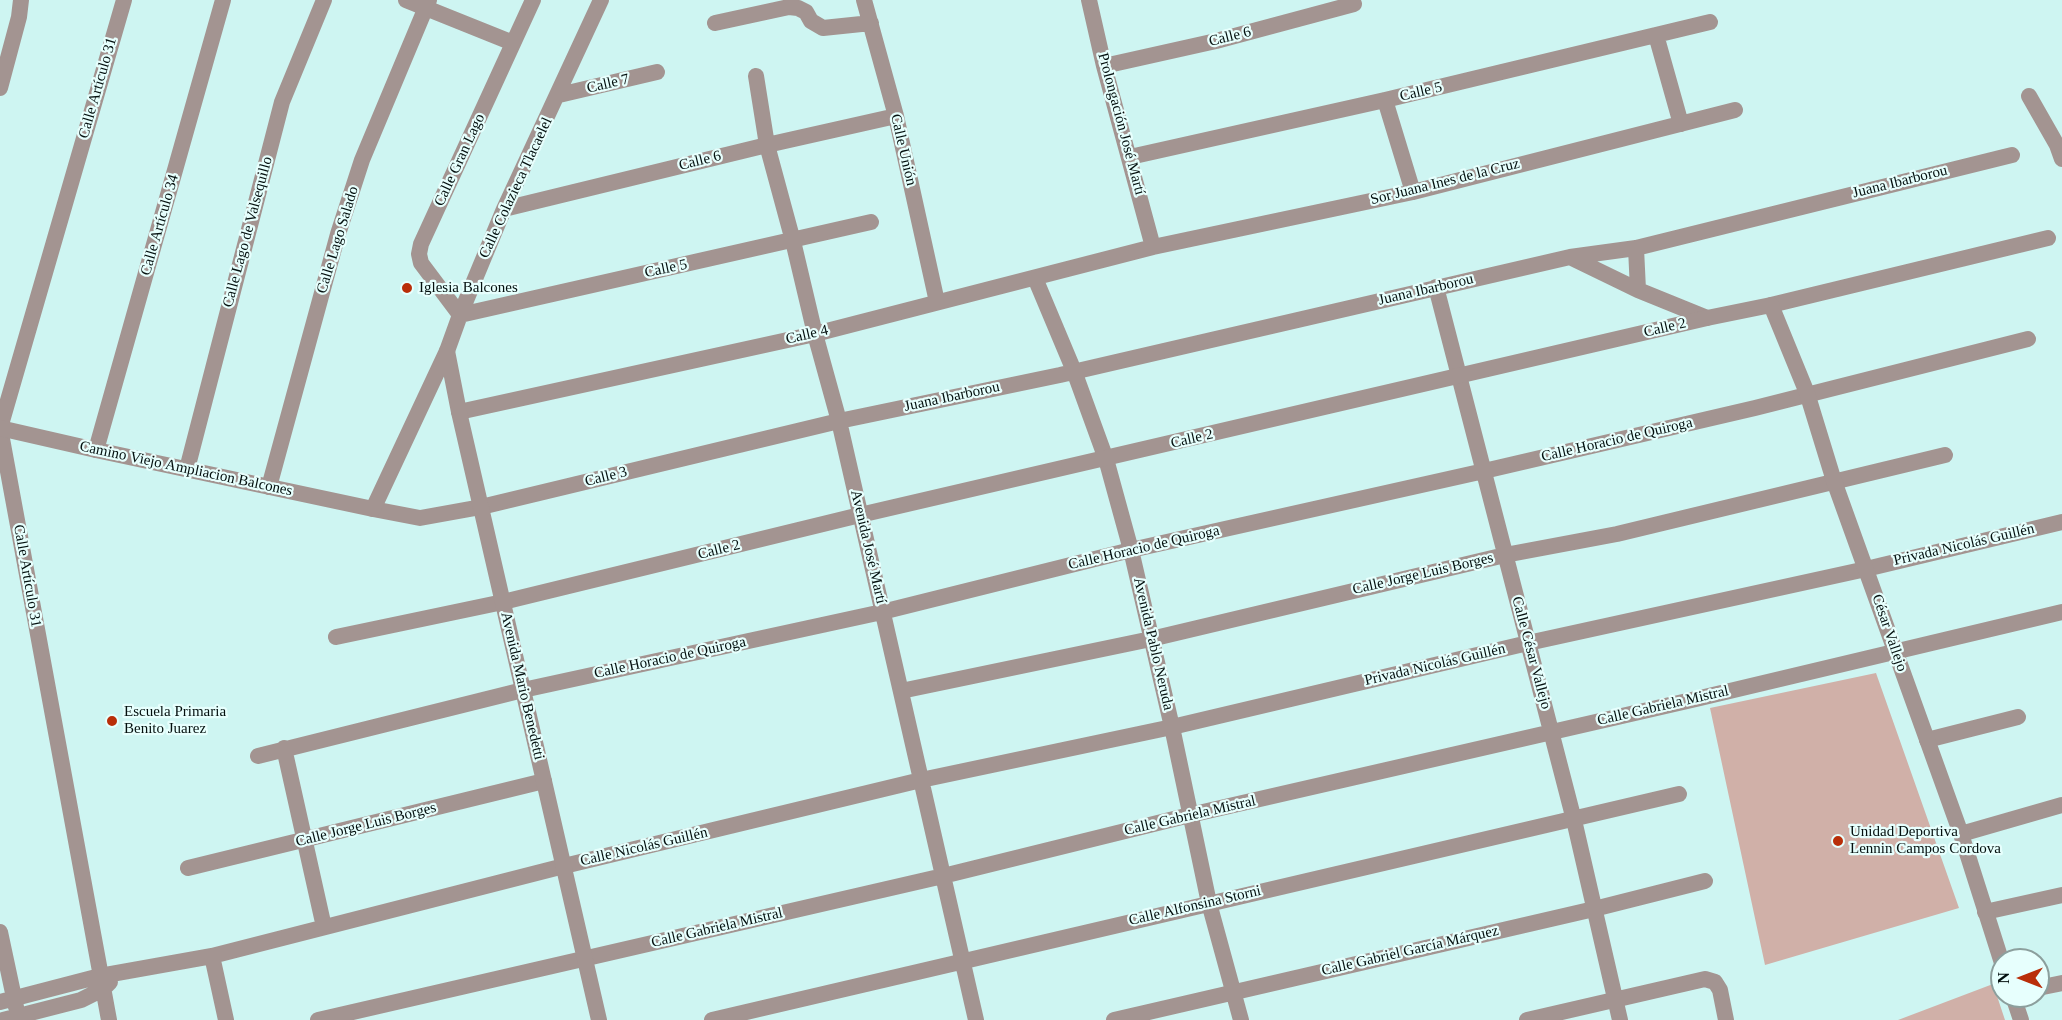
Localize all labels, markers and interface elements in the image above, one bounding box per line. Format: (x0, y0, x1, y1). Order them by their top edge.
street label: Calle 6 (1207, 23, 1253, 51)
street label: Calle Artículo 31 (75, 35, 121, 141)
street label: Prolongación José Martí (1093, 51, 1149, 197)
street label: Calle 7 (585, 70, 631, 98)
street label: Calle 5 (1398, 78, 1444, 106)
street label: Calle Gran Lago (431, 111, 489, 209)
street label: Calle Unión (886, 112, 920, 188)
street label: Calle Colazieca Tlacaelel (475, 115, 557, 261)
street label: Calle 6 (677, 147, 723, 175)
street label: Calle Lago de Valsequillo (219, 155, 277, 309)
street label: Sor Juana Ines de la Cruz (1369, 155, 1521, 209)
street label: Juana Ibarborou (1851, 162, 1949, 202)
street label: Calle Artículo 34 (137, 172, 183, 278)
street label: Calle Lago Salado (313, 184, 363, 296)
street label: Calle 5 (643, 256, 689, 282)
street label: Juana Ibarborou (1377, 270, 1475, 310)
place label: Iglesia Balcones (419, 279, 518, 297)
marker: Iglesia Balcones (400, 281, 414, 295)
street label: Calle 2 (1642, 314, 1688, 342)
street label: Calle 4 (784, 321, 830, 349)
street label: Juana Ibarborou (903, 378, 1001, 416)
street label: Calle Horacio de Quiroga (1540, 414, 1694, 466)
street label: Calle 2 (1169, 425, 1215, 453)
street label: Camino Viejo Ampliacion Balcones (78, 438, 294, 500)
street label: Calle 3 (583, 463, 629, 491)
street label: Avenida José Martí (846, 488, 890, 606)
street label: Privada Nicolás Guillén (1892, 520, 2036, 570)
street label: Calle Horacio de Quiroga (1067, 522, 1221, 574)
street label: Calle Artículo 31 (9, 523, 45, 629)
street label: Calle 2 (696, 536, 742, 564)
street label: Calle Jorge Luis Borges (1351, 549, 1495, 599)
street label: Avenida Pablo Neruda (1129, 576, 1177, 712)
street label: César Vallejo (1867, 592, 1911, 674)
street label: Calle César Vallejo (1507, 595, 1555, 711)
street label: Avenida Mario Benedetti (496, 610, 548, 762)
street label: Calle Horacio de Quiroga (593, 633, 747, 683)
street label: Privada Nicolás Guillén (1363, 640, 1507, 690)
street label: Calle Gabriela Mistral (1596, 682, 1730, 730)
place label: Escuela Primaria Benito Juarez (124, 703, 226, 738)
marker: Escuela Primaria Benito Juarez (105, 714, 119, 728)
street label: Calle Gabriela Mistral (1123, 792, 1257, 840)
street label: Calle Jorge Luis Borges (294, 799, 438, 851)
place label: Unidad Deportiva Lennin Campos Cordova (1850, 823, 2001, 858)
street label: Calle Nicolás Guillén (579, 824, 709, 870)
marker: Unidad Deportiva Lennin Campos Cordova (1831, 834, 1845, 848)
street label: Calle Alfonsina Storni (1127, 882, 1263, 930)
street label: Calle Gabriela Mistral (650, 904, 784, 952)
street label: Calle Gabriel García Márquez (1320, 922, 1500, 980)
north arrow (1990, 948, 2050, 1008)
text: N (1995, 972, 2012, 984)

